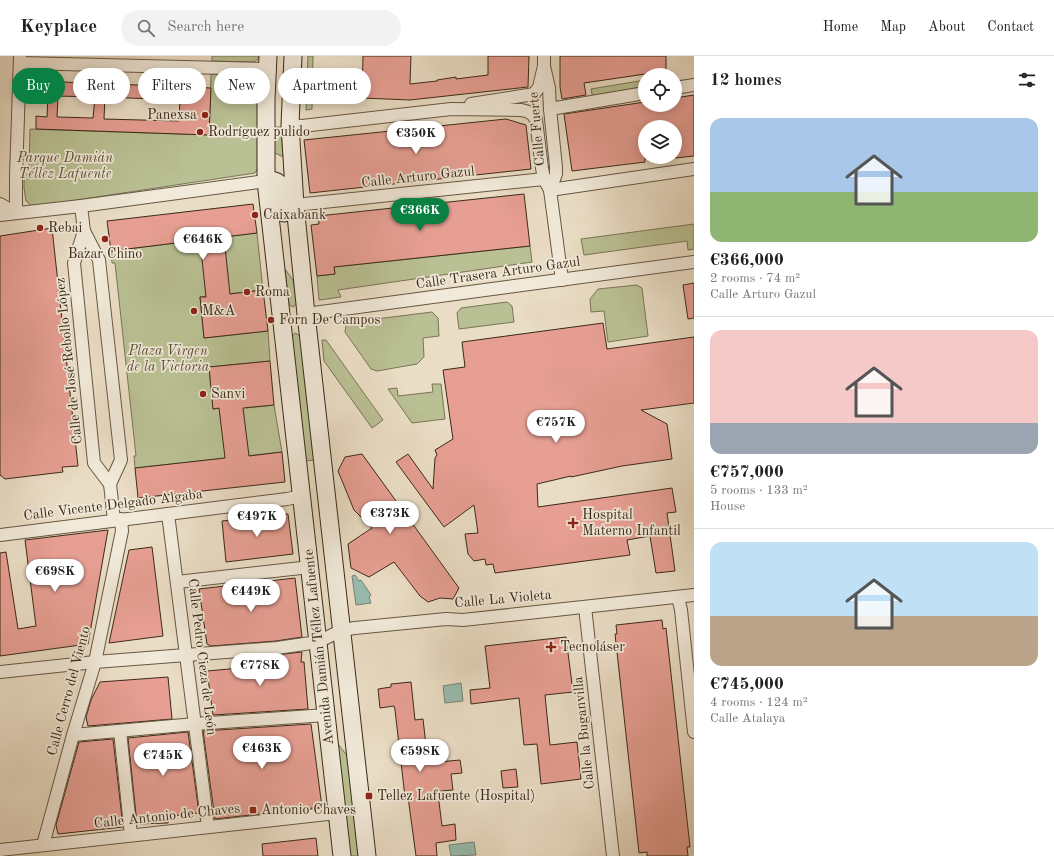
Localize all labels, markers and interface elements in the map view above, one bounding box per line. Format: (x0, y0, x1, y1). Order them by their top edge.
search box (121, 10, 401, 46)
icon: search (135, 17, 157, 39)
text: Keyplace (20, 18, 97, 37)
text: Search here (167, 20, 244, 35)
text: Home (823, 20, 858, 34)
text: Map (880, 20, 906, 34)
text: About (928, 20, 965, 34)
text: Contact (987, 20, 1034, 34)
chip: Buy (12, 68, 65, 104)
chip: Rent (73, 68, 130, 104)
chip: Filters (138, 68, 206, 104)
chip: New (214, 68, 270, 104)
chip: Apartment (278, 68, 371, 104)
map controls (638, 68, 682, 164)
button: locate (638, 68, 682, 112)
icon: filters (1016, 69, 1038, 91)
text: 12 homes (710, 72, 782, 89)
street label: Calle Fuerte (527, 91, 547, 167)
place label: Panexsa (147, 108, 197, 122)
marker: Panexsa (200, 110, 210, 120)
button: layers (638, 120, 682, 164)
pin: €350K (388, 121, 444, 155)
place label: Rodríguez pulido (208, 125, 310, 139)
marker: Rodríguez pulido (195, 127, 205, 137)
text: €350K (396, 127, 436, 140)
icon: home (838, 144, 910, 216)
park label: Parque Damián Téllez Lafuente (16, 151, 113, 182)
street label: Calle Arturo Gazul (361, 164, 476, 190)
pin: €366K (392, 198, 448, 232)
text: €366K (400, 204, 440, 217)
place label: Caixabank (263, 208, 326, 222)
marker: Caixabank (250, 210, 260, 220)
place label: Rebai (48, 221, 83, 235)
marker: Rebai (35, 223, 45, 233)
pin: €646K (175, 227, 231, 261)
text: €646K (183, 233, 223, 246)
marker: Bazar Chino (100, 234, 110, 244)
place label: Bazar Chino (68, 247, 142, 261)
text: €366,000 (710, 252, 784, 269)
street label: Calle Trasera Arturo Gazul (415, 255, 581, 291)
text: 2 rooms · 74 m² (710, 272, 800, 285)
street label: Calle de José Rebollo López (53, 277, 85, 445)
place label: Roma (255, 285, 290, 299)
marker: Roma (242, 287, 252, 297)
text: Calle Arturo Gazul (710, 288, 816, 301)
place label: M&A (202, 304, 236, 318)
marker: M&A (189, 306, 199, 316)
place label: Forn De Campos (279, 313, 381, 327)
marker: Forn De Campos (266, 315, 276, 325)
park label: Plaza Virgen de la Victoria (127, 344, 210, 374)
icon: home (838, 356, 910, 428)
place label: Sanvi (211, 387, 246, 401)
marker: Sanvi (198, 389, 208, 399)
pin: €757K (528, 410, 584, 444)
text: €757K (536, 416, 576, 429)
text: €757,000 (710, 464, 784, 481)
text: 5 rooms · 133 m² (710, 484, 808, 497)
street label: Calle Vicente Delgado Algaba (23, 487, 203, 523)
text: House (710, 500, 745, 513)
pin: €373K (362, 501, 418, 535)
pin: €497K (229, 504, 285, 538)
text: €373K (370, 507, 410, 520)
place label: Hospital Materno Infantil (582, 508, 681, 538)
text: €497K (237, 510, 277, 523)
marker: Hospital Materno Infantil (567, 517, 579, 529)
street label: Avenida Damián Téllez Lafuente (302, 548, 336, 746)
pin: €698K (27, 559, 83, 593)
text: €698K (35, 565, 75, 578)
icon: home (838, 568, 910, 640)
street label: Calle Pedro Cieza de León (185, 578, 219, 737)
pin: €449K (223, 579, 279, 613)
text: €449K (231, 585, 271, 598)
street label: Calle La Violeta (454, 588, 552, 610)
street label: Calle Cerro del Viento (45, 625, 93, 757)
place label: Tecnoláser (560, 640, 625, 654)
marker: Tecnoláser (545, 641, 557, 653)
pin: €778K (232, 653, 288, 687)
text: €778K (240, 659, 280, 672)
street label: Calle la Buganvilla (571, 676, 597, 790)
text: €745,000 (710, 676, 784, 693)
text: 4 rooms · 124 m² (710, 696, 808, 709)
text: Calle Atalaya (710, 712, 785, 725)
pin: €463K (234, 736, 290, 770)
pin: €598K (392, 739, 448, 773)
text: €463K (242, 742, 282, 755)
pin: €745K (135, 743, 191, 777)
text: €598K (400, 745, 440, 758)
text: €745K (143, 749, 183, 762)
place label: Tellez Lafuente (Hospital) (377, 789, 535, 803)
marker: Tellez Lafuente (Hospital) (364, 791, 374, 801)
street label: Calle Antonio de Chaves (93, 801, 241, 831)
place label: Antonio Chaves (261, 803, 356, 817)
marker: Antonio Chaves (248, 805, 258, 815)

